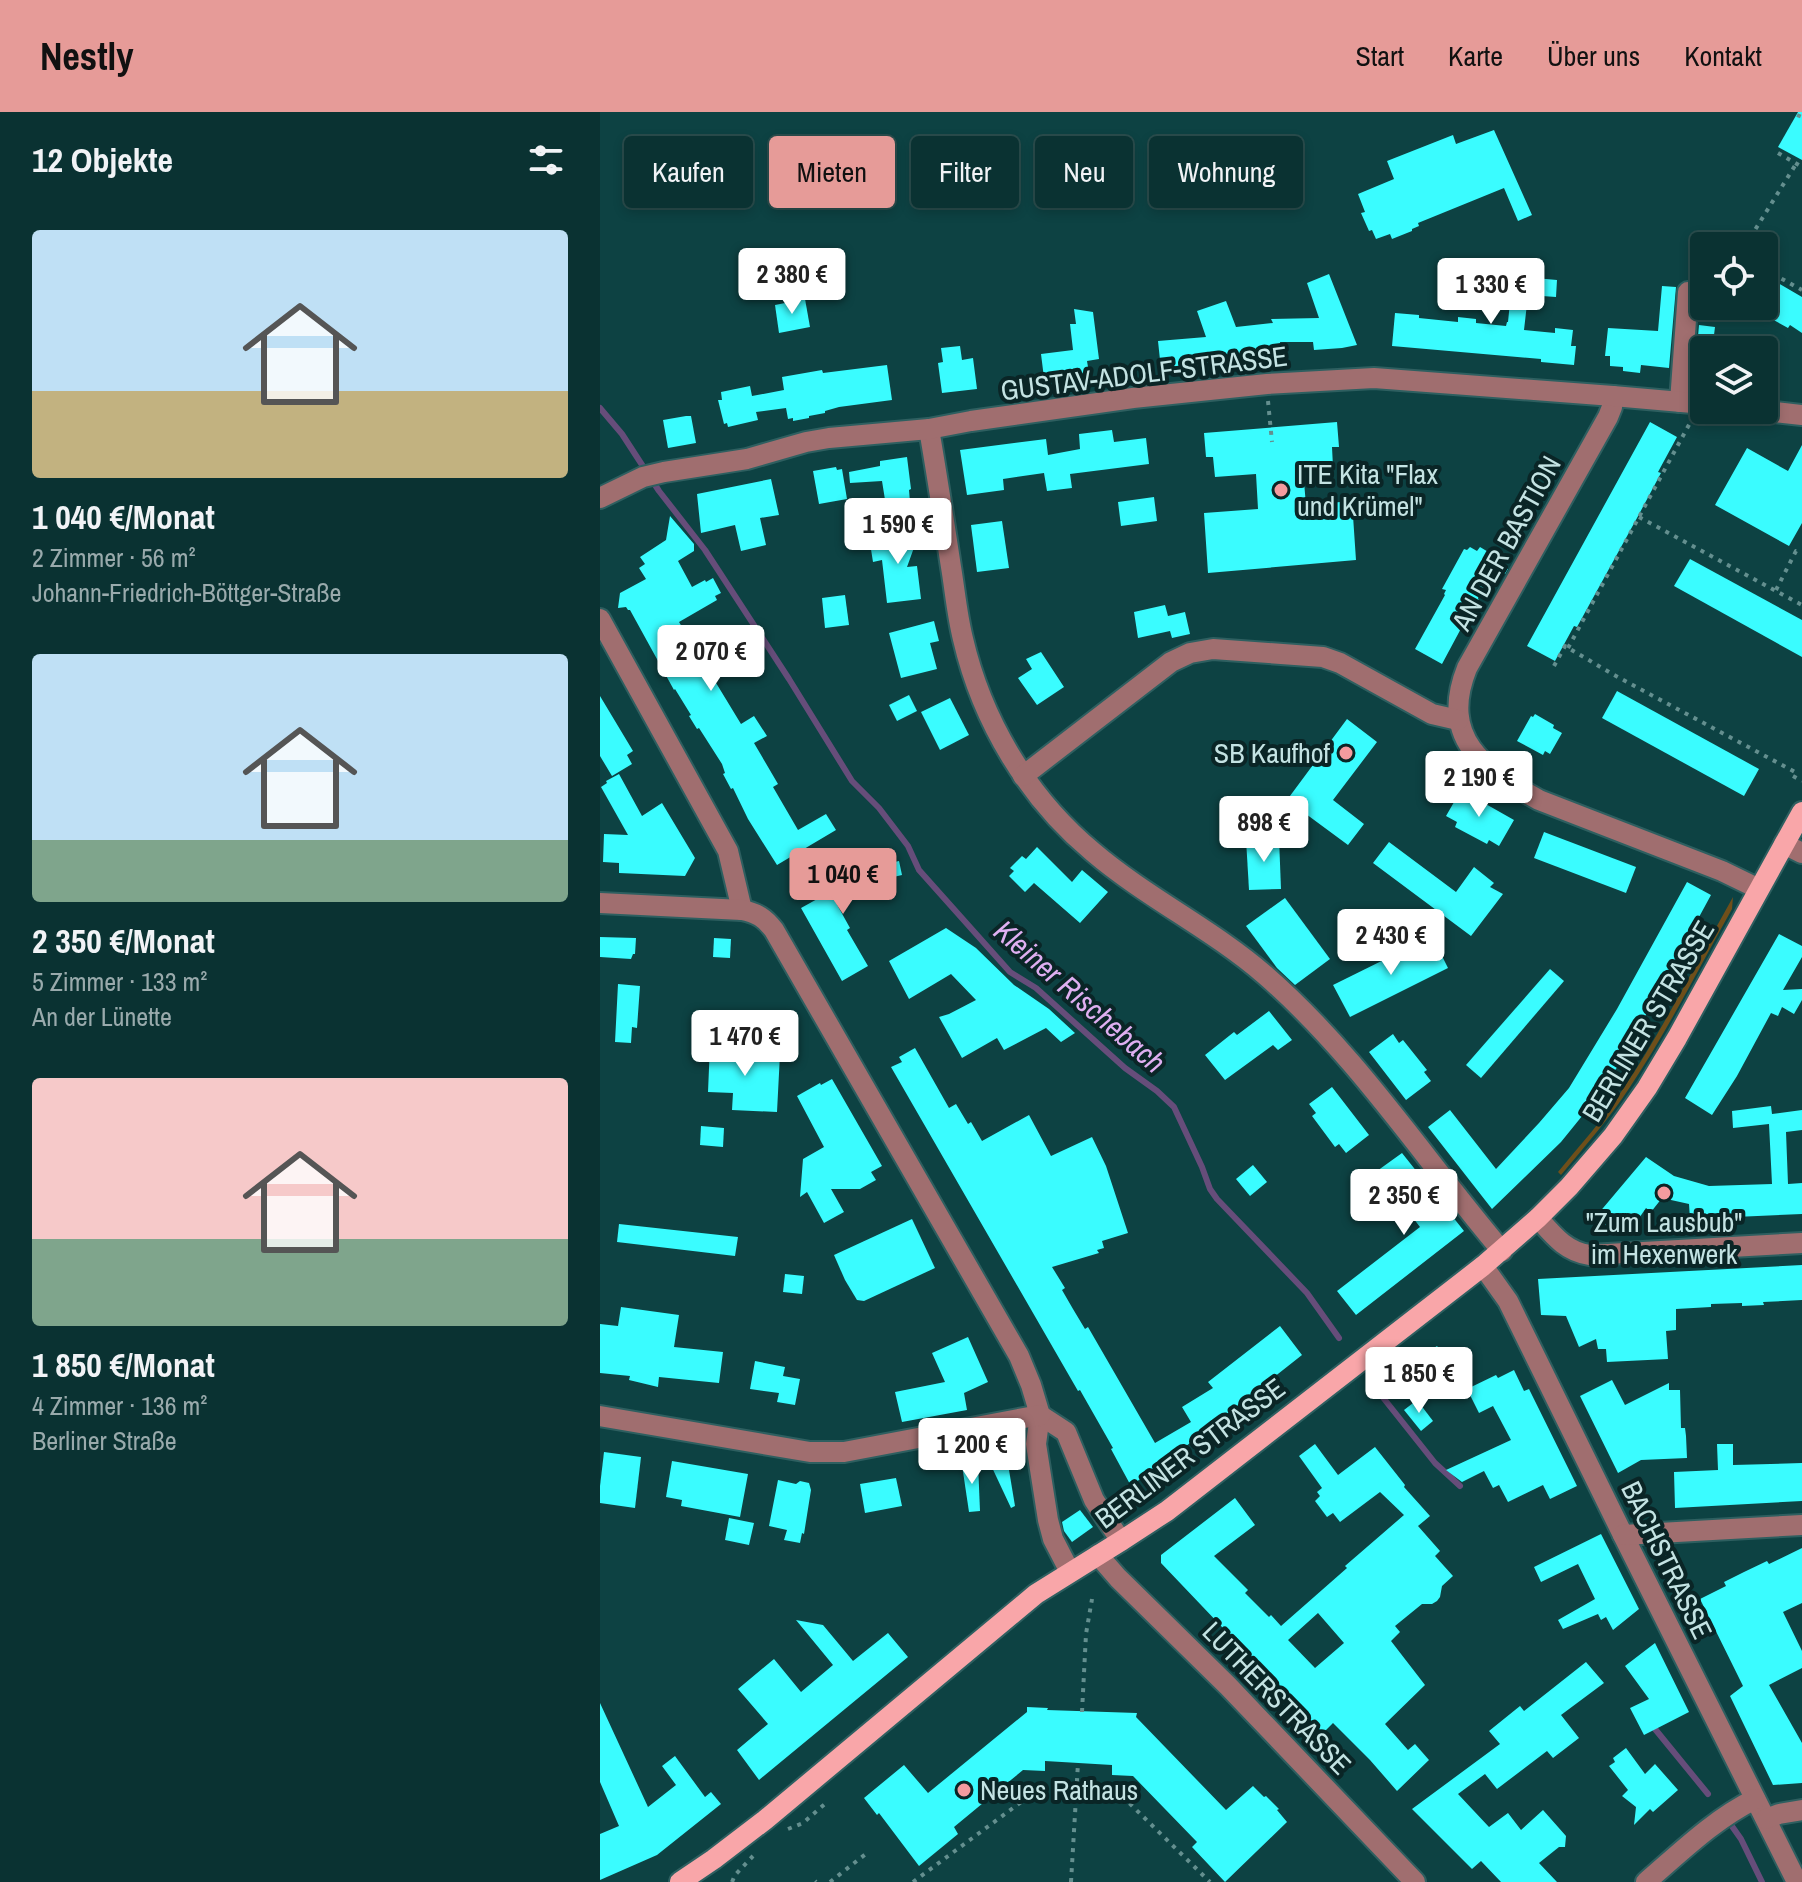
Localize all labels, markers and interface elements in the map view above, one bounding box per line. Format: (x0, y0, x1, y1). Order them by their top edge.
text: Nestly (40, 31, 134, 82)
text: Start (1356, 37, 1404, 75)
text: Karte (1448, 37, 1503, 75)
text: Über uns (1547, 37, 1640, 75)
text: Kontakt (1684, 37, 1762, 75)
chip: Kaufen (624, 136, 753, 208)
chip: Mieten (769, 136, 895, 208)
chip: Filter (911, 136, 1019, 208)
chip: Neu (1035, 136, 1133, 208)
chip: Wohnung (1149, 136, 1303, 208)
text: 12 Objekte (32, 137, 173, 183)
icon: filters (524, 138, 568, 182)
map controls (1690, 232, 1778, 424)
button: locate (1690, 232, 1778, 320)
pin: 2 380 € (718, 248, 866, 316)
text: 2 380 € (756, 256, 828, 291)
pin: 1 330 € (1417, 258, 1565, 326)
text: 1 330 € (1455, 266, 1527, 301)
icon: home (228, 282, 372, 426)
button: layers (1690, 336, 1778, 424)
street label: GUSTAV-ADOLF-STRASSE (998, 337, 1290, 409)
street label: AN DER BASTION (1442, 449, 1570, 638)
place label: ITE Kita "Flax und Krümel" (1297, 455, 1438, 525)
marker: ITE Kita "Flax und Krümel" (1272, 481, 1290, 499)
text: 1 040 €/Monat (32, 494, 215, 540)
pin: 1 590 € (824, 498, 972, 566)
text: 1 590 € (862, 506, 934, 541)
text: 2 Zimmer · 56 m² (32, 540, 196, 575)
text: Johann-Friedrich-Böttger-Straße (32, 575, 341, 610)
pin: 2 070 € (637, 625, 785, 693)
text: 2 070 € (675, 633, 747, 668)
icon: home (228, 706, 372, 850)
place label: SB Kaufhof (1214, 734, 1331, 772)
marker: SB Kaufhof (1337, 744, 1355, 762)
pin: 2 190 € (1405, 751, 1553, 819)
text: 2 190 € (1443, 759, 1515, 794)
pin: 898 € (1208, 796, 1320, 864)
text: 898 € (1237, 804, 1291, 839)
pin: 1 040 € (769, 848, 917, 916)
text: 1 040 € (807, 856, 879, 891)
pin: 2 430 € (1317, 909, 1465, 977)
water label: Kleiner Rischebach (986, 910, 1174, 1082)
street label: BERLINER STRASSE (1573, 913, 1723, 1129)
text: 2 430 € (1355, 917, 1427, 952)
text: 2 350 €/Monat (32, 918, 215, 964)
text: 5 Zimmer · 133 m² (32, 964, 207, 999)
text: An der Lünette (32, 999, 172, 1034)
pin: 1 470 € (671, 1010, 819, 1078)
text: 1 470 € (709, 1018, 781, 1053)
icon: home (228, 1130, 372, 1274)
pin: 2 350 € (1330, 1169, 1478, 1237)
text: 2 350 € (1368, 1177, 1440, 1212)
marker: "Zum Lausbub" im Hexenwerk (1655, 1184, 1673, 1202)
place label: "Zum Lausbub" im Hexenwerk (1586, 1203, 1742, 1273)
text: 1 850 €/Monat (32, 1342, 215, 1388)
pin: 1 850 € (1345, 1347, 1493, 1415)
text: 1 850 € (1383, 1355, 1455, 1390)
street label: BERLINER STRASSE (1087, 1369, 1293, 1537)
text: 4 Zimmer · 136 m² (32, 1388, 207, 1423)
pin: 1 200 € (898, 1418, 1046, 1486)
text: Berliner Straße (32, 1423, 177, 1458)
text: 1 200 € (936, 1426, 1008, 1461)
street label: BACHSTRASSE (1612, 1475, 1722, 1645)
street label: LUTHERSTRASSE (1194, 1613, 1360, 1783)
place label: Neues Rathaus (980, 1771, 1138, 1809)
marker: Neues Rathaus (955, 1781, 973, 1799)

